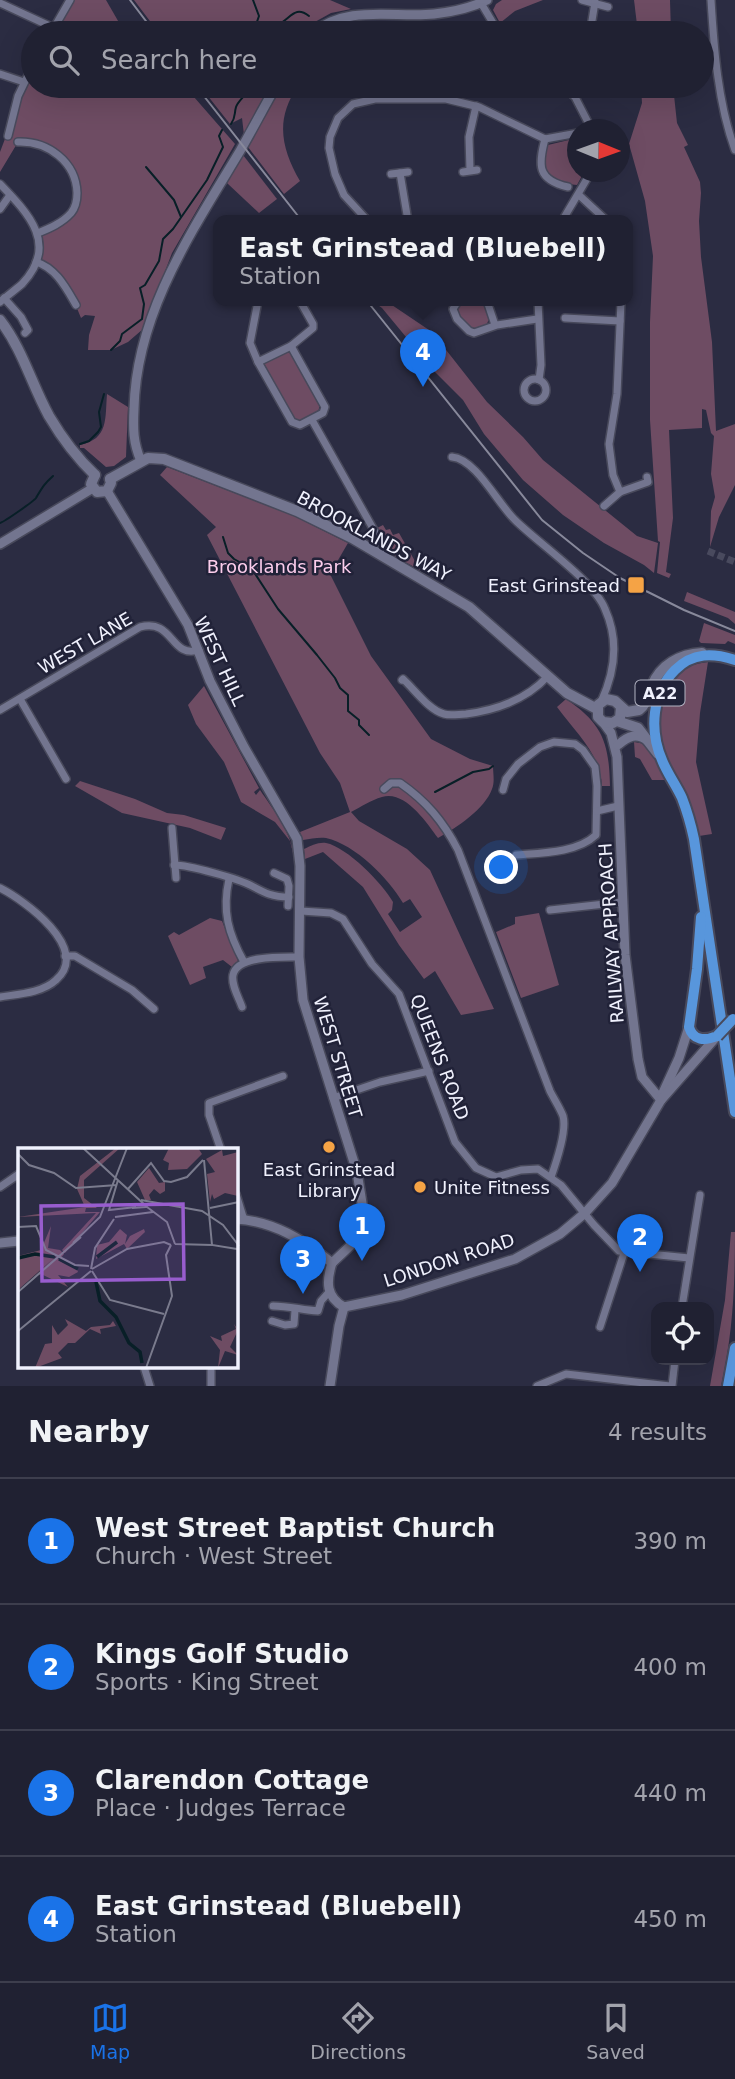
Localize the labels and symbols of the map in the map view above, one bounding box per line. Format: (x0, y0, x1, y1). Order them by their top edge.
north arrow (567, 119, 630, 182)
pin: 4 (400, 329, 446, 387)
street label: BROOKLANDS WAY (294, 487, 455, 586)
park label: Brooklands Park (207, 556, 352, 577)
place label: East Grinstead (488, 575, 620, 596)
marker: East Grinstead (626, 575, 646, 595)
street label: WEST LANE (34, 608, 136, 678)
street label: WEST HILL (190, 613, 250, 709)
road number: A22 (636, 680, 684, 706)
street label: RAILWAY APPROACH (594, 842, 628, 1024)
your location (484, 850, 518, 884)
street label: QUEENS ROAD (406, 991, 474, 1123)
street label: WEST STREET (310, 994, 367, 1121)
marker: East Grinstead Library (321, 1139, 337, 1155)
inset map (18, 1148, 238, 1368)
place label: East Grinstead Library (263, 1159, 395, 1201)
place label: Unite Fitness (434, 1177, 550, 1198)
marker: Unite Fitness (412, 1179, 428, 1195)
pin: 1 (339, 1203, 385, 1261)
pin: 2 (617, 1214, 663, 1272)
street label: LONDON ROAD (381, 1229, 517, 1291)
pin: 3 (280, 1236, 326, 1294)

